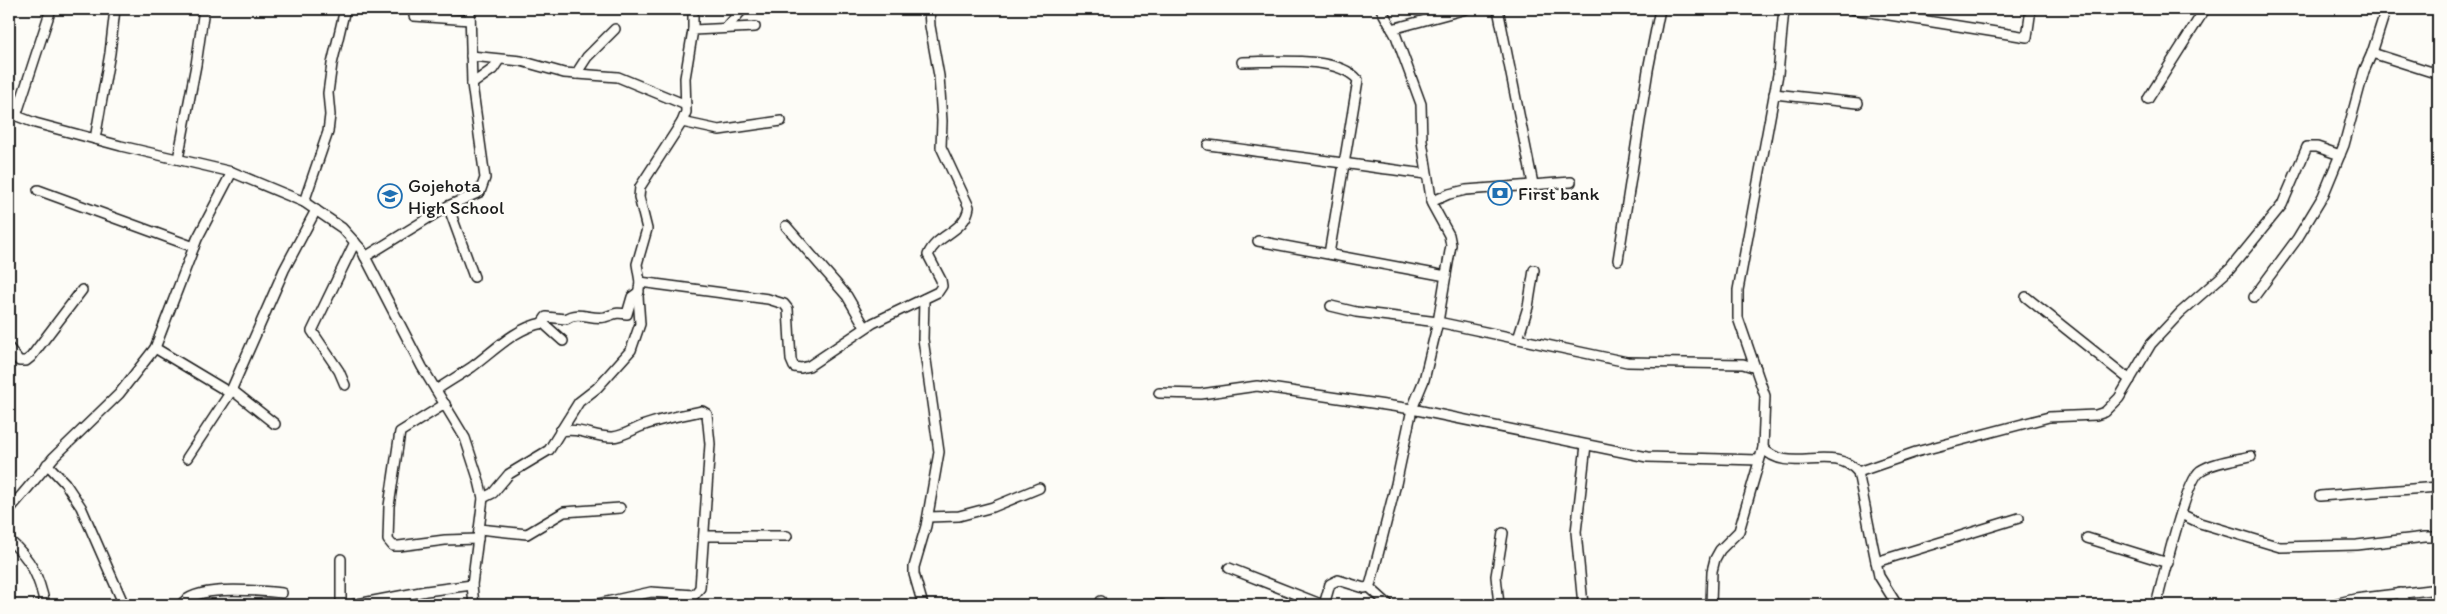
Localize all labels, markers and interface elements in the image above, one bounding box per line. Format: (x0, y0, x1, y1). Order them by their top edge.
place label: Gojehota High School (408, 174, 505, 219)
bank icon: First bank (1487, 180, 1513, 206)
place label: First bank (1518, 182, 1599, 205)
school or university icon: Gojehota High School (377, 183, 403, 209)

